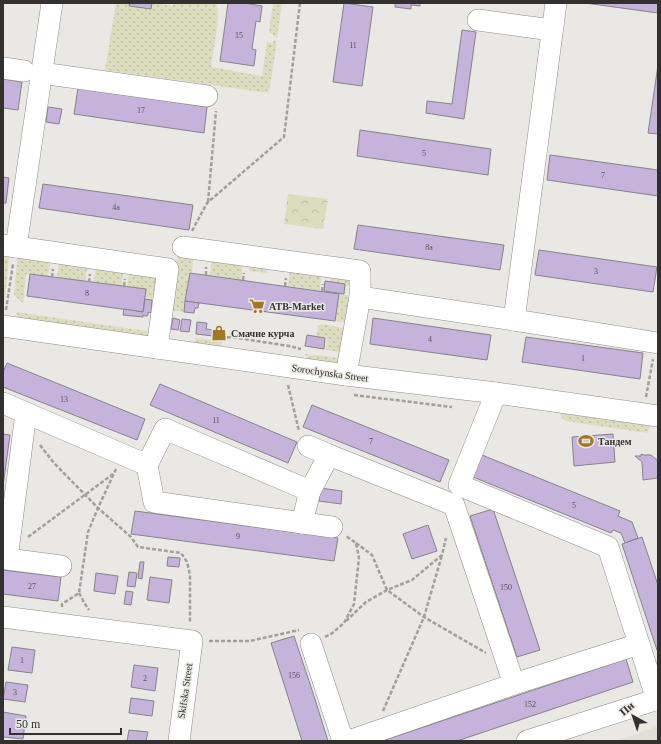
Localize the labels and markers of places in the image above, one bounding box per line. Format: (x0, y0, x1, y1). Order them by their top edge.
supermarket icon: ATB-Market (248, 297, 266, 315)
place label: ATB-Market (269, 301, 325, 312)
shop icon: Смачне курча (210, 324, 228, 342)
place label: Смачне курча (231, 328, 294, 339)
sports icon: Тандем (577, 432, 595, 450)
place label: Тандем (598, 436, 632, 447)

